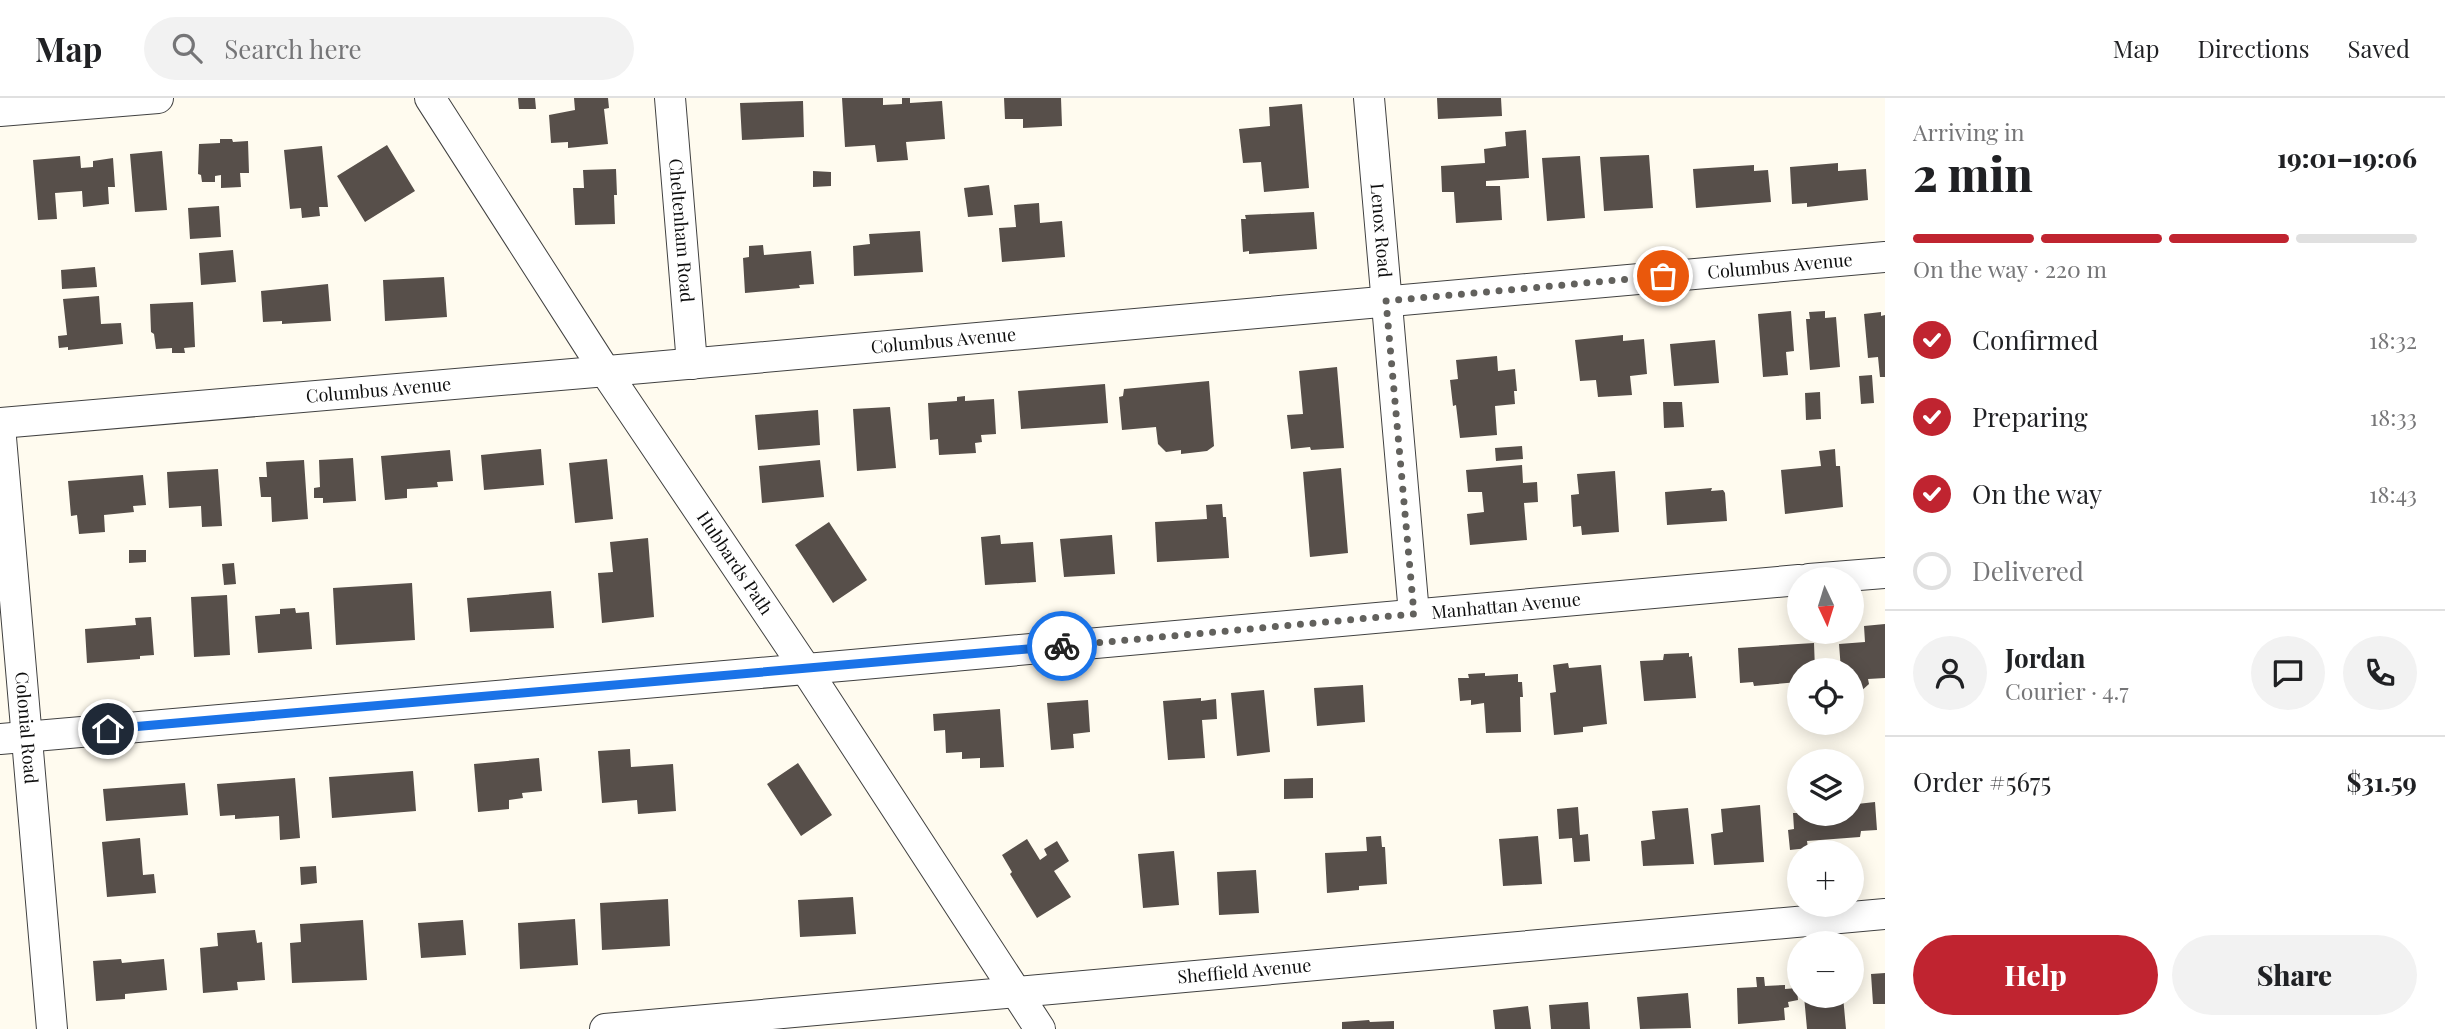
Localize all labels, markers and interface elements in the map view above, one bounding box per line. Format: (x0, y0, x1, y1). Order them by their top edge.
search box (144, 17, 634, 80)
text: Map (35, 26, 102, 70)
icon: search (168, 29, 206, 67)
text: Search here (224, 31, 362, 66)
text: Map (2113, 32, 2159, 64)
text: Directions (2197, 32, 2310, 64)
text: Saved (2348, 32, 2410, 64)
text: Arriving in (1913, 116, 2025, 147)
text: 19:01–19:06 (2277, 140, 2417, 175)
text: 2 min (1913, 142, 2033, 204)
street label: Cheltenham Road (664, 157, 700, 304)
street label: Lenox Road (1365, 182, 1398, 279)
pin (1633, 246, 1693, 306)
street label: Columbus Avenue (1706, 247, 1854, 284)
text: On the way · 220 m (1913, 253, 2107, 284)
icon: bag (1644, 257, 1682, 295)
icon: check (1913, 321, 1951, 359)
street label: Columbus Avenue (870, 322, 1017, 359)
text: Confirmed (1972, 322, 2099, 357)
text: 18:32 (2369, 324, 2417, 355)
street label: Columbus Avenue (305, 371, 452, 408)
icon: check (1913, 398, 1951, 436)
text: Preparing (1972, 399, 2088, 434)
text: 18:33 (2370, 401, 2417, 432)
icon: check (1913, 475, 1951, 513)
text: On the way (1972, 476, 2102, 511)
text: 18:43 (2369, 478, 2417, 509)
street label: Hubbards Path (692, 506, 779, 620)
text: Delivered (1972, 553, 2084, 588)
north arrow (1787, 567, 1864, 644)
map controls (1787, 567, 1864, 1008)
street label: Manhattan Avenue (1430, 587, 1582, 624)
courier (1027, 611, 1097, 681)
icon: bike (1043, 627, 1081, 665)
button: person (1913, 636, 1987, 710)
button: chat (2251, 636, 2325, 710)
button: phone (2343, 636, 2417, 710)
text: Jordan (2005, 640, 2085, 675)
button: locate (1787, 658, 1864, 735)
street label: Colonial Road (10, 671, 44, 785)
text: Courier · 4.7 (2005, 675, 2129, 706)
pin (78, 699, 138, 759)
icon: home (89, 710, 127, 748)
button: layers (1787, 749, 1864, 826)
text: Order #5675 (1913, 764, 2051, 799)
text: $31.59 (2347, 764, 2417, 799)
button: + (1787, 840, 1864, 917)
button: − (1787, 931, 1864, 1008)
button: Help (1913, 935, 2158, 1015)
button: Share (2172, 935, 2417, 1015)
street label: Sheffield Avenue (1176, 953, 1312, 989)

